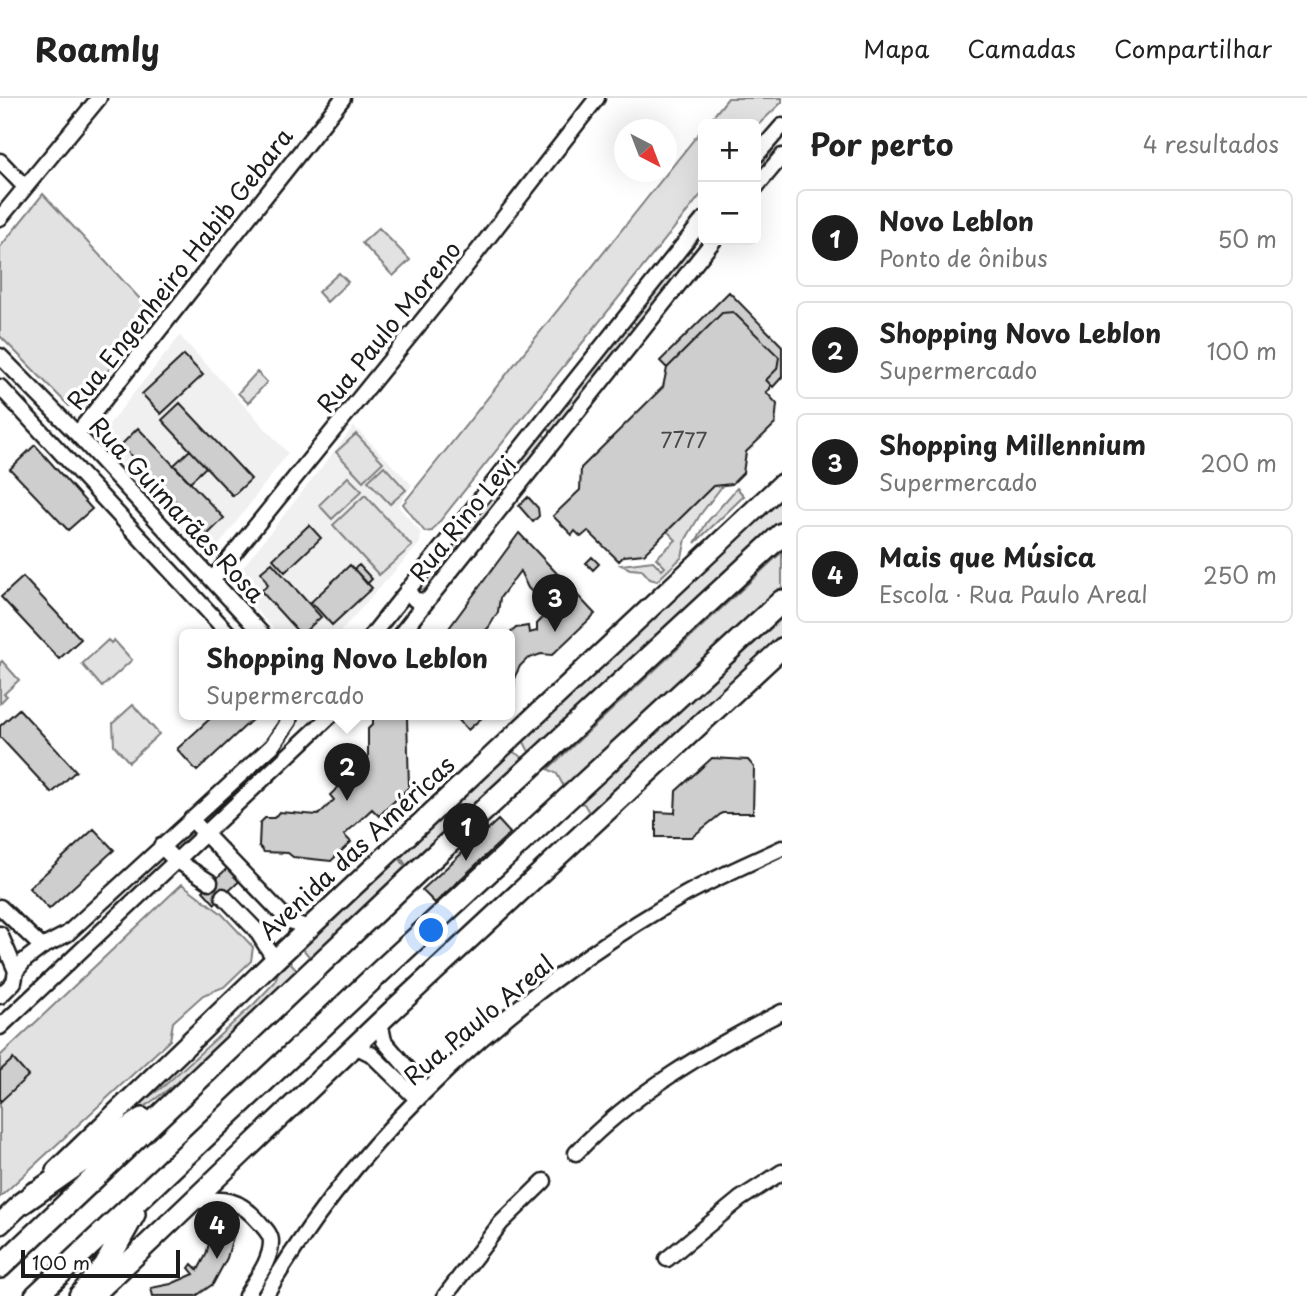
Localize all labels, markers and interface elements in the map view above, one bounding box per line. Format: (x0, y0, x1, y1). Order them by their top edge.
text: Roamly (35, 23, 160, 73)
text: Mapa (863, 30, 929, 66)
text: Camadas (967, 30, 1076, 66)
text: Compartilhar (1114, 30, 1272, 66)
street label: Rua Engenheiro Habib Gebara (57, 119, 301, 417)
north arrow (614, 119, 677, 182)
map controls (698, 119, 761, 245)
button: + (698, 119, 761, 182)
text: Por perto (810, 121, 953, 166)
text: 4 resultados (1143, 126, 1279, 161)
button: − (698, 182, 761, 245)
text: Novo Leblon (879, 201, 1034, 240)
text: 1 (830, 221, 841, 256)
text: 50 m (1217, 221, 1277, 256)
street label: Rua Paulo Moreno (307, 232, 469, 420)
text: Ponto de ônibus (879, 240, 1048, 275)
text: Shopping Novo Leblon (879, 313, 1161, 352)
text: 2 (827, 333, 843, 368)
text: 100 m (1207, 333, 1277, 368)
text: Supermercado (879, 352, 1037, 387)
street label: Rua Guimarães Rosa (82, 408, 274, 610)
house number: 7777 (661, 423, 708, 455)
text: Shopping Millennium (879, 425, 1146, 464)
text: 3 (827, 445, 843, 480)
text: 200 m (1200, 445, 1277, 480)
street label: Rua Rino Levi (400, 447, 524, 589)
text: Supermercado (879, 464, 1037, 499)
text: Mais que Música (879, 537, 1096, 576)
text: 4 (827, 557, 843, 592)
text: 250 m (1203, 557, 1277, 592)
pin: 3 (532, 574, 578, 632)
text: Escola · Rua Paulo Areal (879, 576, 1148, 611)
popup (179, 629, 515, 720)
text: Shopping Novo Leblon (206, 638, 488, 677)
text: Supermercado (206, 677, 364, 712)
pin: 2 (324, 743, 370, 801)
street label: Avenida das Américas (250, 747, 462, 947)
pin: 1 (443, 803, 489, 861)
your location (414, 913, 448, 947)
street label: Rua Paulo Areal (395, 945, 561, 1093)
pin: 4 (194, 1201, 240, 1259)
scale bar (21, 1247, 180, 1279)
text: 100 m (32, 1248, 90, 1276)

